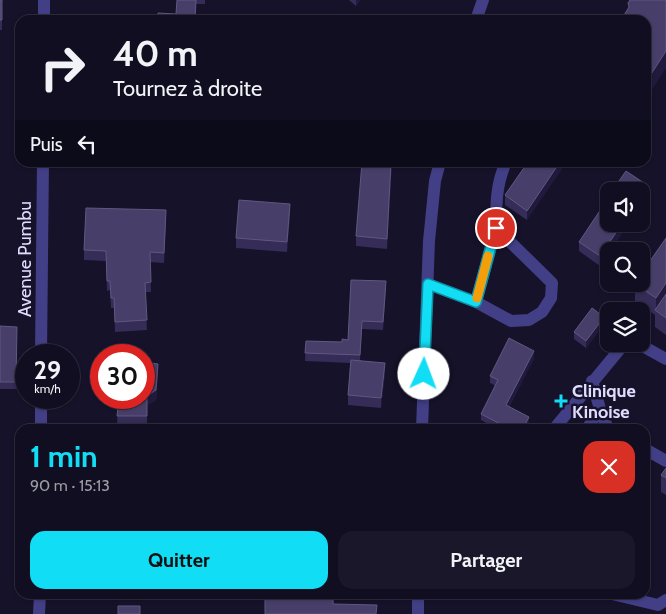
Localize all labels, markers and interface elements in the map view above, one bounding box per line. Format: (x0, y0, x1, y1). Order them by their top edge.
text: 40 m (113, 32, 198, 75)
icon: right (30, 35, 95, 100)
text: Tournez à droite (113, 75, 262, 102)
icon: left (73, 130, 101, 158)
text: Puis (30, 133, 63, 156)
map controls (600, 182, 650, 352)
button: sound (600, 182, 650, 232)
street label: Avenue Pumbu (14, 201, 36, 317)
pin (475, 207, 517, 249)
icon: arrive (482, 214, 510, 242)
button: search (600, 242, 650, 292)
button: layers (600, 302, 650, 352)
speed limit sign: 30 (90, 344, 155, 409)
position arrow (397, 347, 449, 399)
text: 29 (34, 355, 61, 385)
place label: Clinique Kinoise (572, 380, 636, 423)
text: km/h (34, 381, 61, 396)
marker: Clinique Kinoise (554, 394, 568, 408)
text: 1 min (30, 438, 98, 475)
button: close (583, 441, 635, 493)
text: 90 m · 15:13 (30, 476, 110, 495)
button: Quitter (30, 531, 328, 589)
button: Partager (338, 531, 635, 589)

